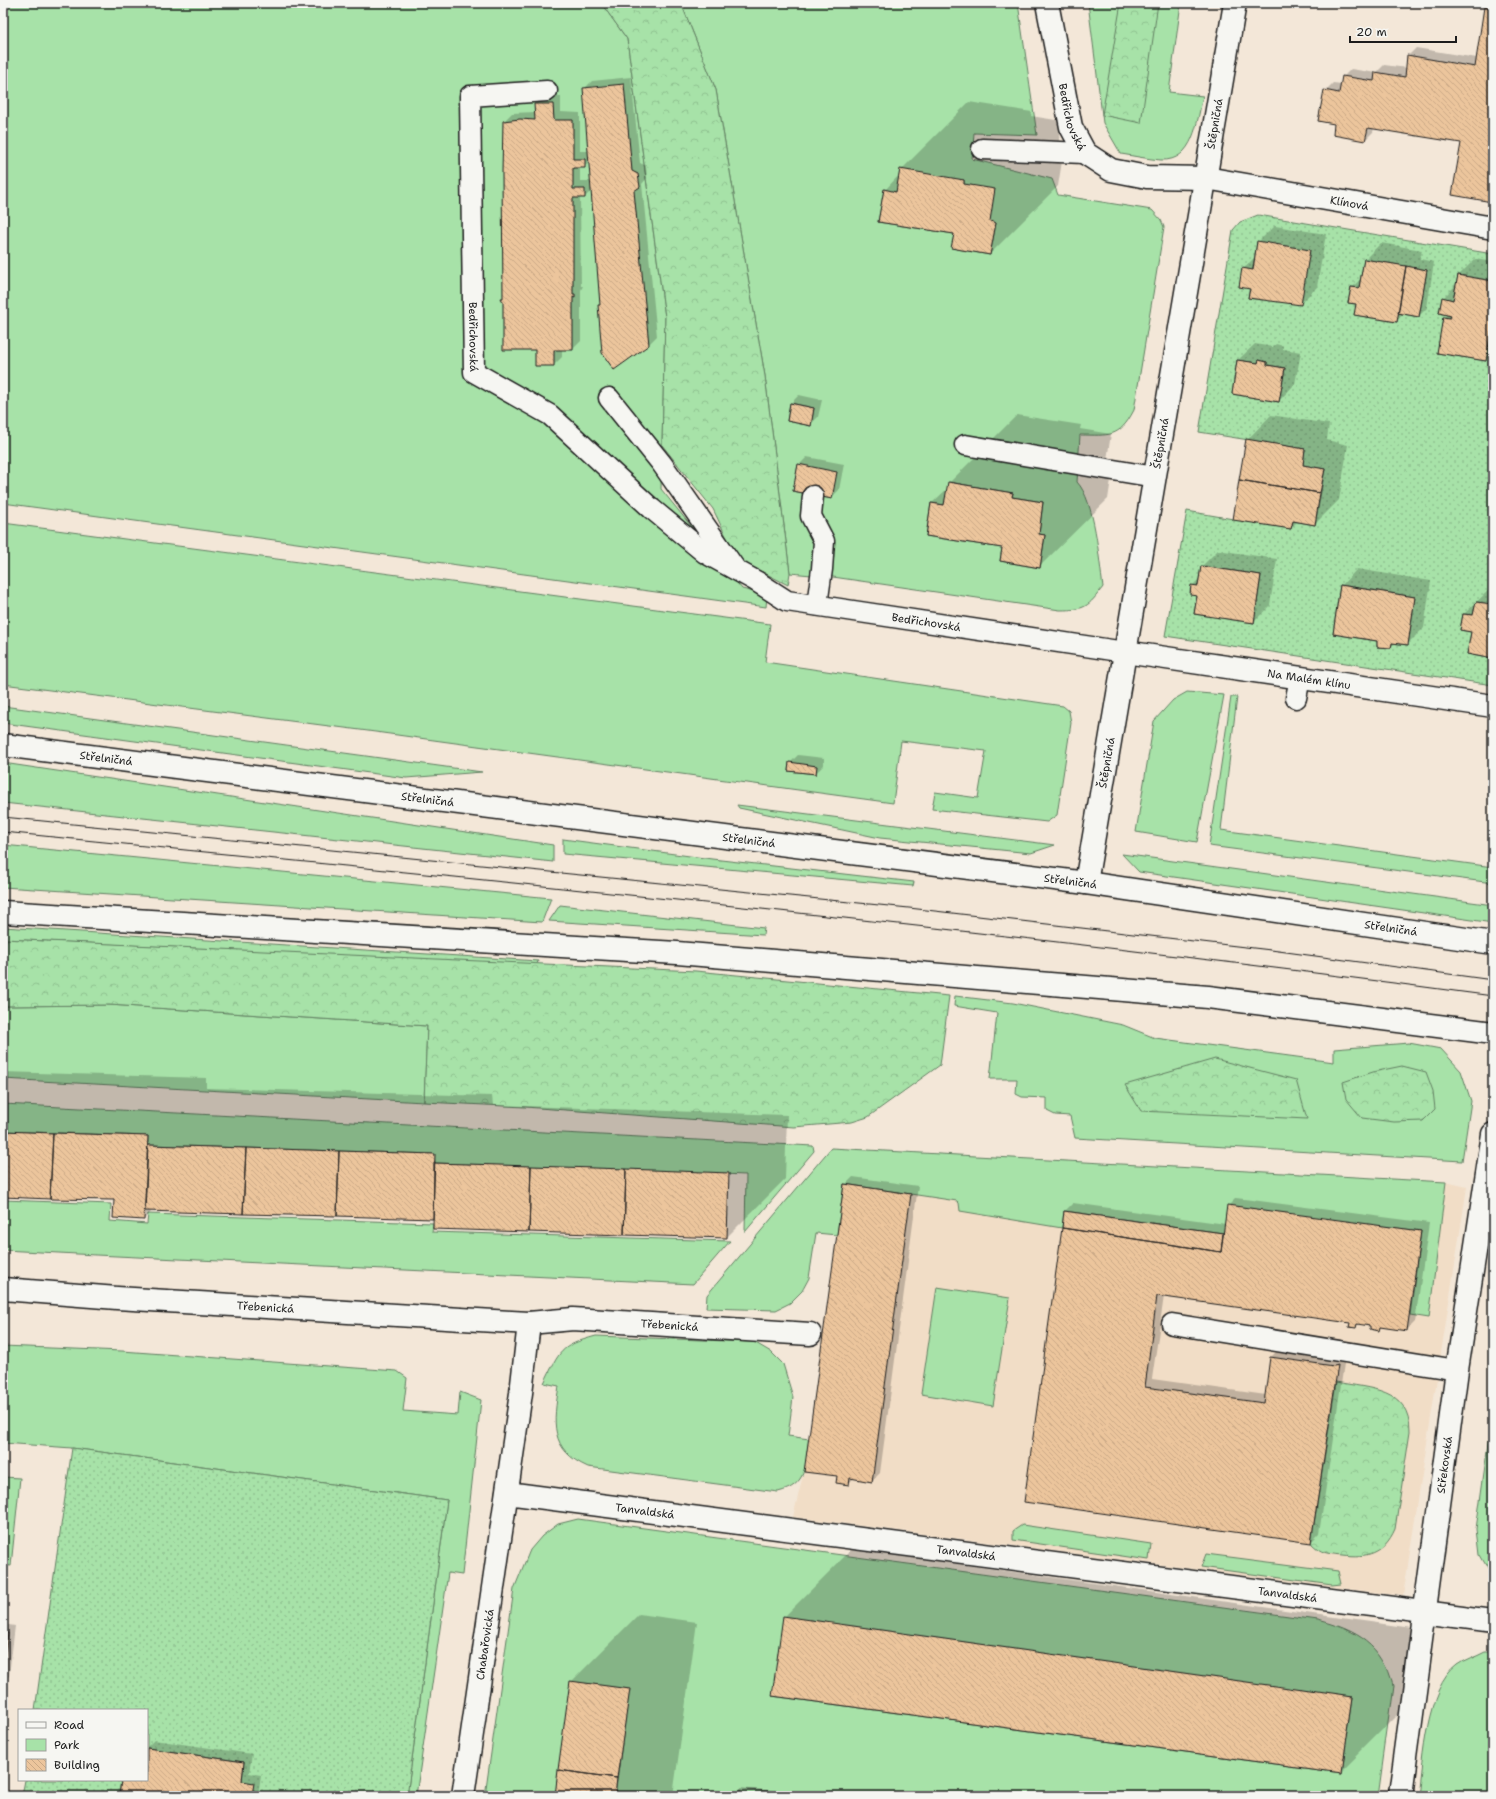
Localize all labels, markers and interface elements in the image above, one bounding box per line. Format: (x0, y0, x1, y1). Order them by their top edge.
scale bar (1350, 18, 1456, 44)
text: 20 m (1356, 24, 1387, 40)
street label: Bedřichovská (1055, 82, 1090, 153)
street label: Štěpničná (1202, 97, 1226, 150)
street label: Klínová (1329, 192, 1370, 214)
street label: Bedřichovská (465, 302, 481, 372)
street label: Štěpničná (1148, 417, 1172, 470)
street label: Bedřichovská (891, 609, 962, 635)
street label: Na Malém klínu (1266, 665, 1352, 693)
street label: Štěpničná (1094, 736, 1118, 789)
street label: Střelničná (79, 747, 134, 769)
street label: Střelničná (400, 788, 455, 810)
street label: Střelničná (722, 829, 776, 851)
street label: Střelničná (1043, 870, 1098, 892)
street label: Střelničná (1364, 917, 1419, 939)
street label: Třebenická (236, 1298, 295, 1316)
street label: Třebenická (640, 1316, 699, 1334)
street label: Střekovská (1433, 1435, 1456, 1495)
street label: Tanvaldská (614, 1500, 675, 1522)
street label: Tanvaldská (936, 1541, 997, 1564)
street label: Tanvaldská (1257, 1583, 1318, 1606)
street label: Chabařovická (472, 1608, 497, 1681)
legend (18, 1709, 148, 1781)
text: Road (54, 1717, 85, 1733)
text: Park (54, 1737, 80, 1753)
text: Building (54, 1757, 100, 1773)

